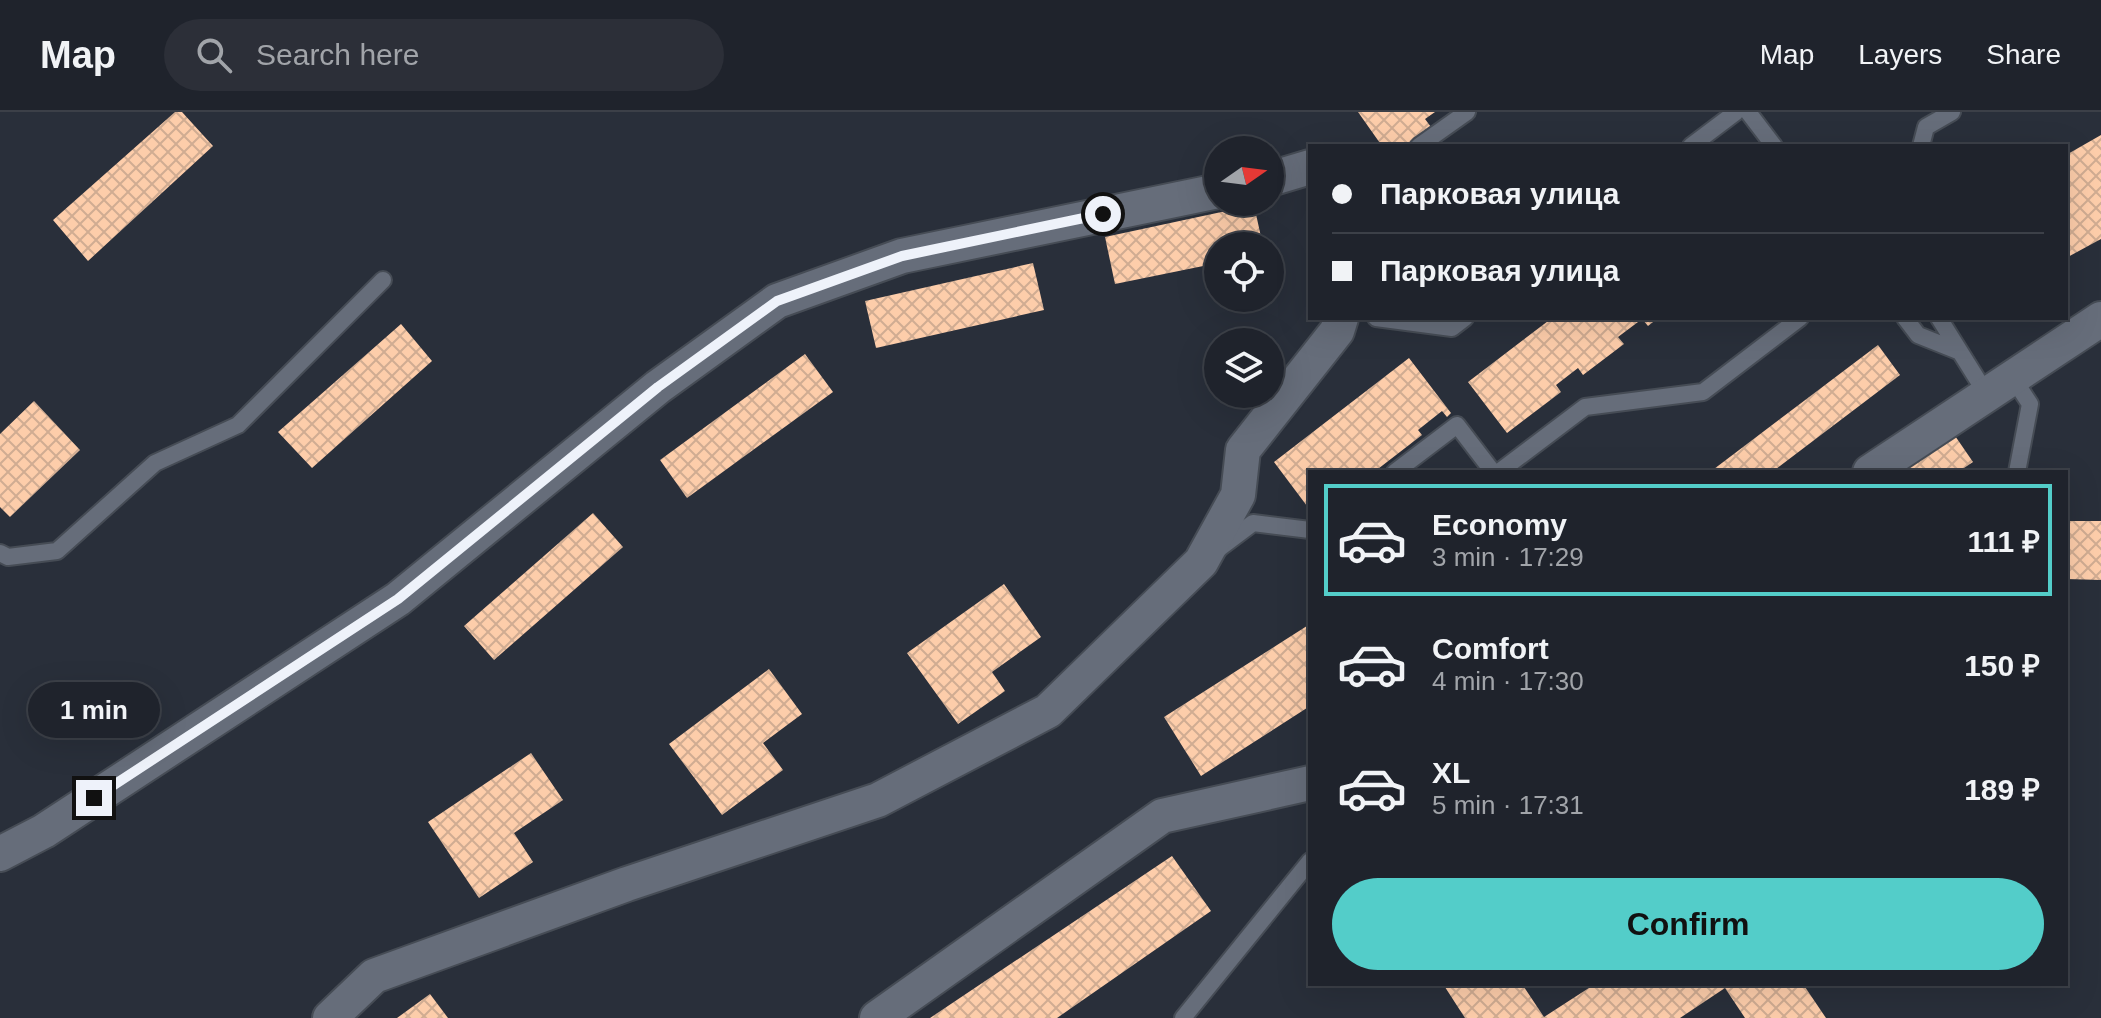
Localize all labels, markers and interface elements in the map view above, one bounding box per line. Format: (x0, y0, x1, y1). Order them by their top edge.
search box (164, 19, 724, 91)
icon: search (192, 33, 236, 77)
text: Map (40, 34, 116, 76)
text: Search here (256, 38, 419, 71)
text: Map (1760, 39, 1814, 70)
text: Layers (1858, 39, 1942, 70)
text: Share (1986, 39, 2061, 70)
north arrow (1204, 136, 1284, 216)
map controls (1204, 136, 1284, 408)
text: Парковая улица (1380, 177, 1619, 210)
route start (1085, 196, 1121, 232)
button: locate (1204, 232, 1284, 312)
text: Парковая улица (1380, 254, 1619, 287)
button: layers (1204, 328, 1284, 408)
icon: car (1336, 504, 1408, 576)
text: Economy (1432, 508, 1567, 541)
text: 111 ₽ (1967, 525, 2040, 558)
text: 3 min · 17:29 (1432, 542, 1584, 572)
icon: car (1336, 628, 1408, 700)
text: Comfort (1432, 632, 1549, 665)
text: 150 ₽ (1964, 649, 2040, 682)
text: 4 min · 17:30 (1432, 666, 1584, 696)
callout: 1 min (28, 682, 160, 738)
text: 1 min (60, 695, 128, 725)
icon: car (1336, 752, 1408, 824)
text: XL (1432, 756, 1470, 789)
text: 189 ₽ (1964, 773, 2040, 806)
route end (76, 780, 112, 816)
text: 5 min · 17:31 (1432, 790, 1584, 820)
button: Confirm (1332, 878, 2044, 970)

